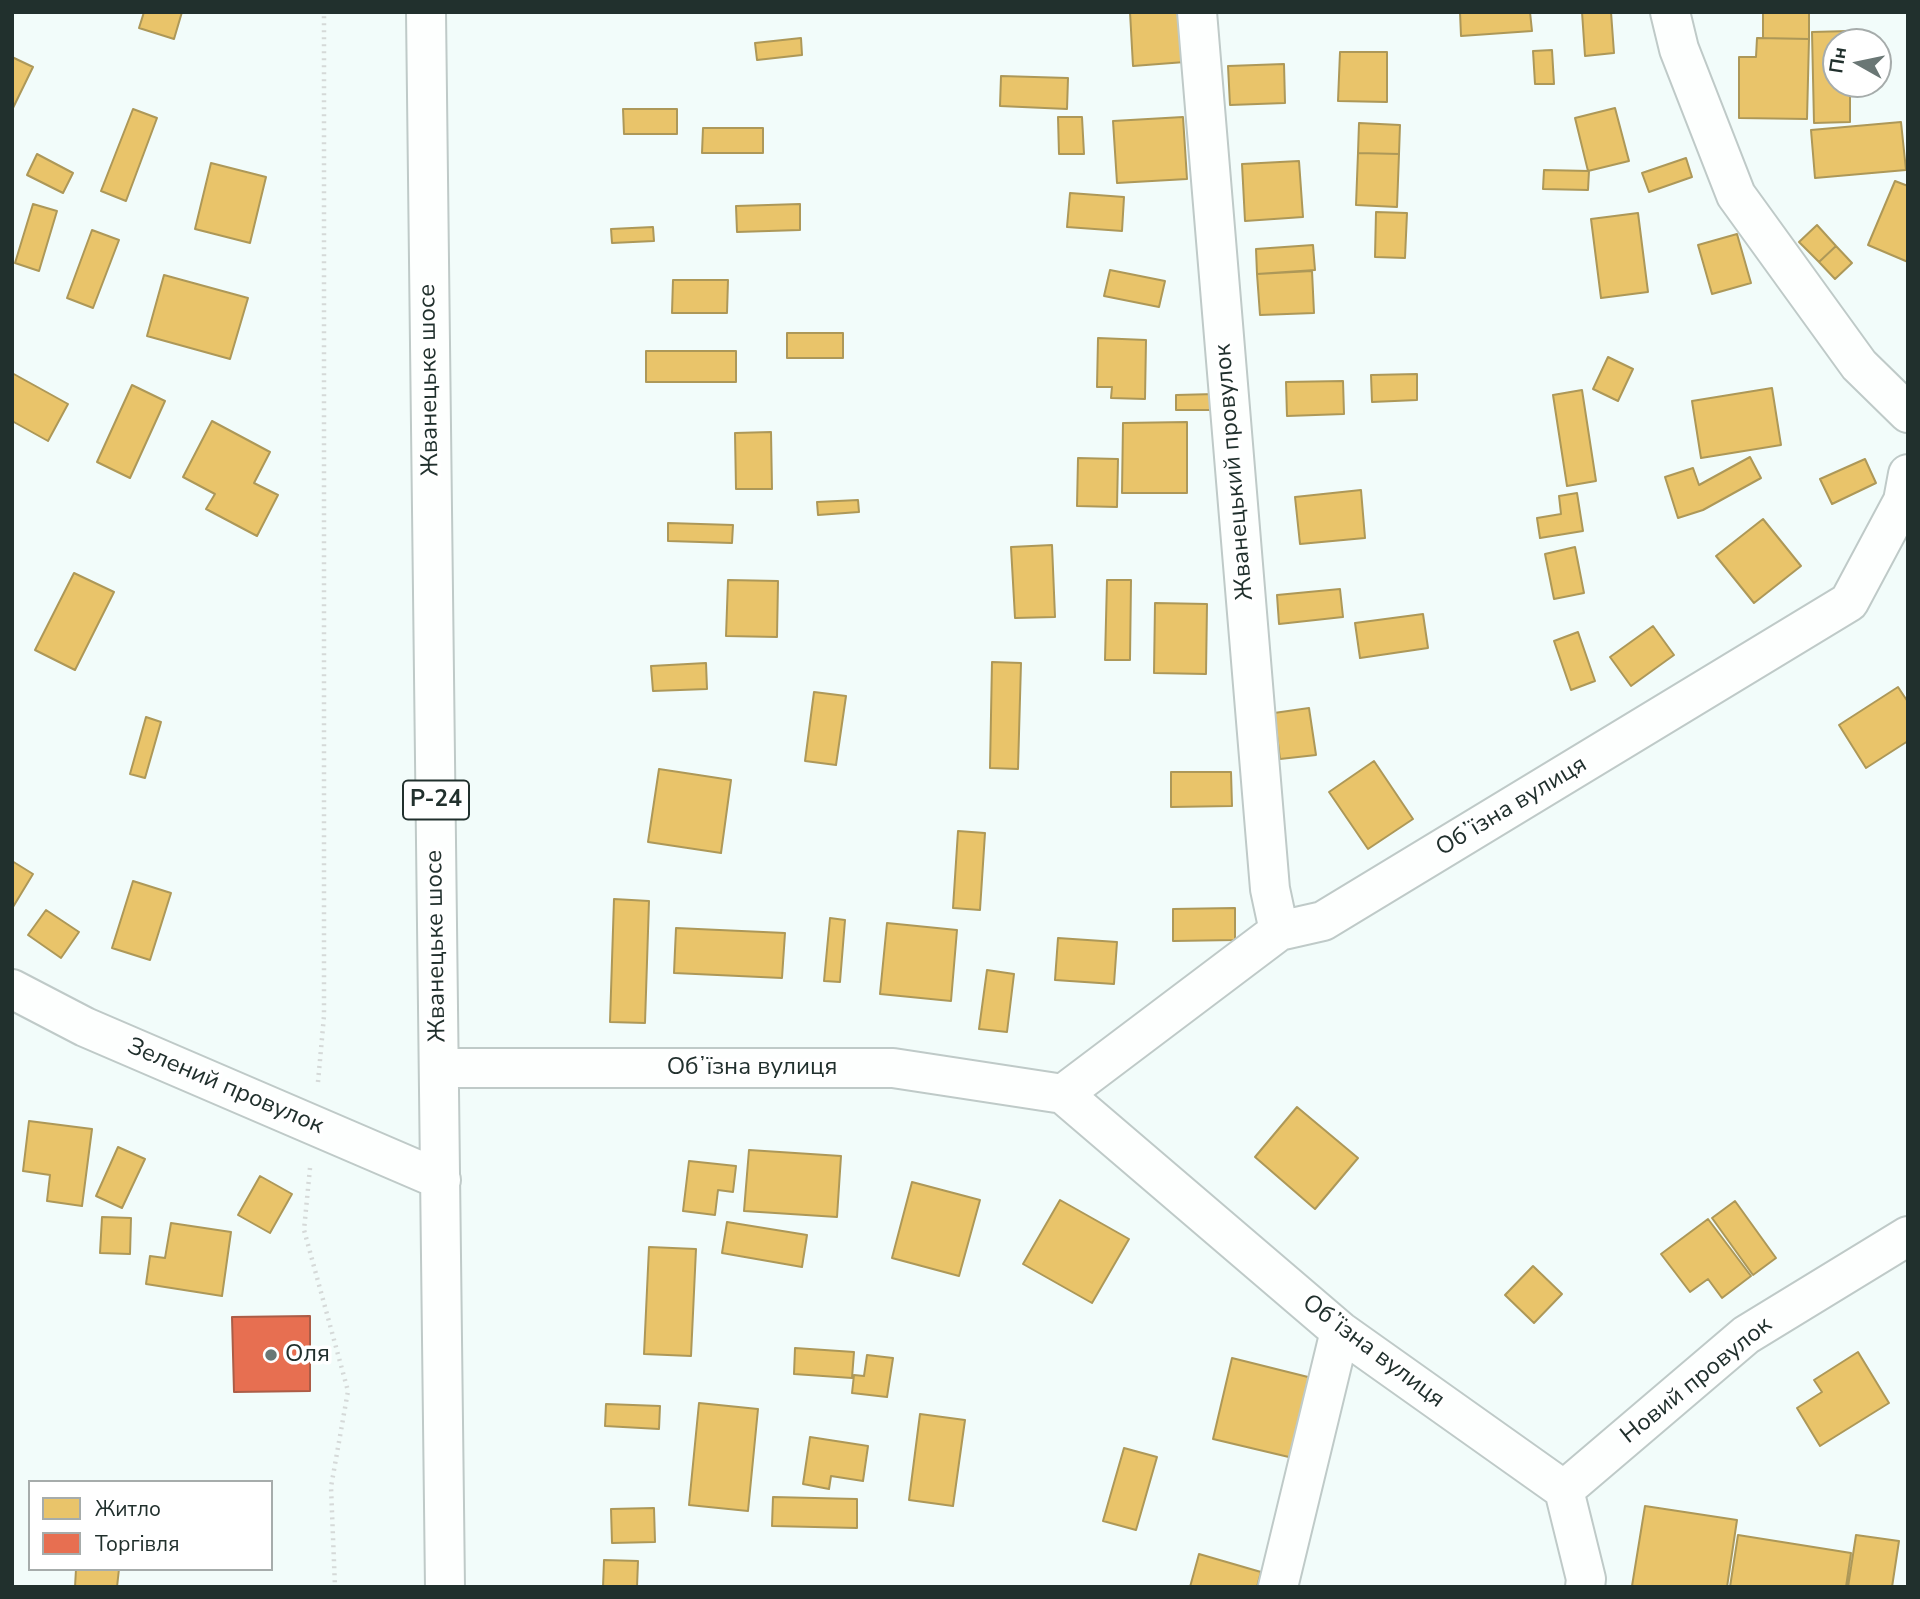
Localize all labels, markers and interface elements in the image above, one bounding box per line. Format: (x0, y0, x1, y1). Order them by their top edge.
north arrow (1822, 28, 1892, 98)
text: Пн (1823, 45, 1853, 75)
street label: Жванецьке шосе (414, 283, 446, 477)
street label: Жванецький провулок (1209, 343, 1261, 601)
street label: Обʼїзна вулиця (1431, 751, 1593, 863)
road number: Р-24 (403, 780, 469, 820)
street label: Жванецьке шосе (421, 849, 453, 1043)
street label: Зелений провулок (123, 1033, 327, 1141)
street label: Обʼїзна вулиця (667, 1054, 837, 1082)
street label: Обʼїзна вулиця (1296, 1289, 1450, 1415)
street label: Новий провулок (1616, 1311, 1778, 1451)
place label: Оля (285, 1341, 330, 1369)
marker: Оля (263, 1347, 279, 1363)
legend (28, 1480, 273, 1571)
text: Житло (95, 1495, 161, 1523)
text: Торгівля (95, 1530, 179, 1558)

